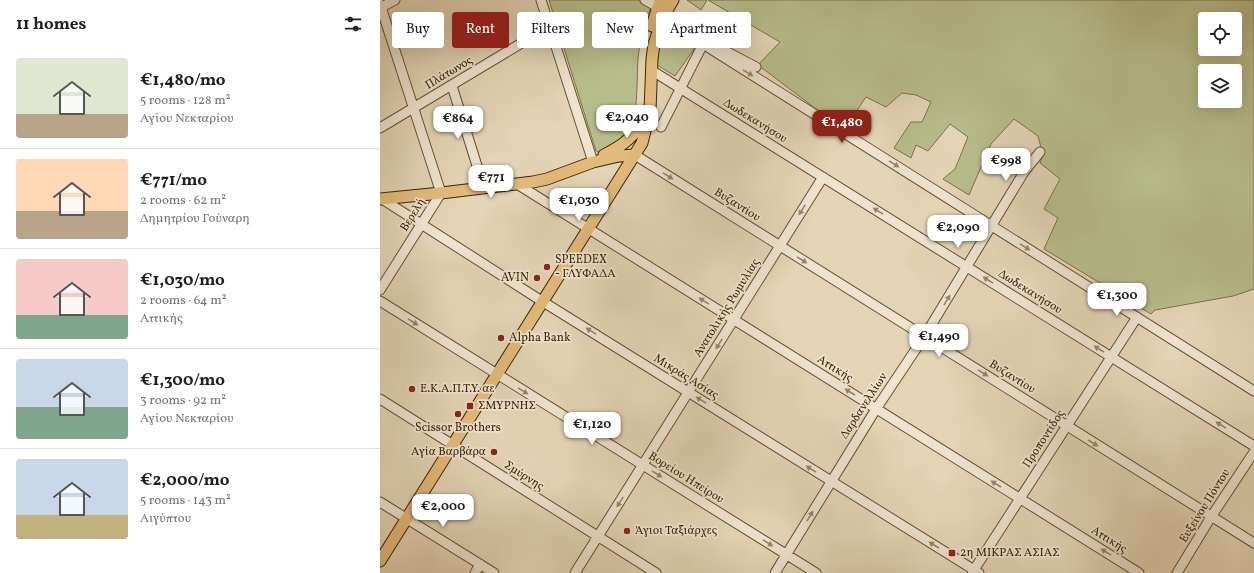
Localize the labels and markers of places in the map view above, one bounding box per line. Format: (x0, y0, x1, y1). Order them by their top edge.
pin: €2,040 (594, 105, 660, 139)
pin: €864 (434, 106, 482, 140)
pin: €1,480 (809, 110, 875, 144)
pin: €998 (982, 148, 1030, 182)
pin: €771 (467, 165, 515, 199)
pin: €1,030 (546, 188, 612, 222)
pin: €2,090 (925, 215, 991, 249)
place label: SPEEDEX - ΓΛΥΦΑΔΑ (555, 252, 616, 282)
marker: SPEEDEX - ΓΛΥΦΑΔΑ (542, 262, 552, 272)
place label: AVIN (501, 270, 529, 286)
marker: AVIN (532, 273, 542, 283)
pin: €1,300 (1084, 283, 1150, 317)
pin: €1,490 (906, 324, 972, 358)
place label: Alpha Bank (509, 330, 571, 346)
marker: Alpha Bank (496, 333, 506, 343)
place label: Ε.Κ.Α.Π.Τ.Υ. αε (420, 381, 495, 397)
marker: Ε.Κ.Α.Π.Τ.Υ. αε (407, 384, 417, 394)
place label: ΣΜΥΡΝΗΣ (478, 398, 536, 414)
marker: ΣΜΥΡΝΗΣ (465, 401, 475, 411)
marker: Scissor Brothers (453, 409, 463, 419)
pin: €1,120 (559, 412, 625, 446)
place label: Scissor Brothers (415, 420, 501, 436)
place label: Αγία Βαρβάρα (411, 444, 486, 460)
marker: Αγία Βαρβάρα (489, 447, 499, 457)
pin: €2,000 (410, 494, 476, 528)
place label: Άγιοι Ταξιάρχες (635, 523, 717, 539)
marker: Άγιοι Ταξιάρχες (622, 526, 632, 536)
place label: 2η ΜΙΚΡΑΣ ΑΣΙΑΣ (960, 545, 1060, 561)
marker: 2η ΜΙΚΡΑΣ ΑΣΙΑΣ (947, 548, 957, 558)

